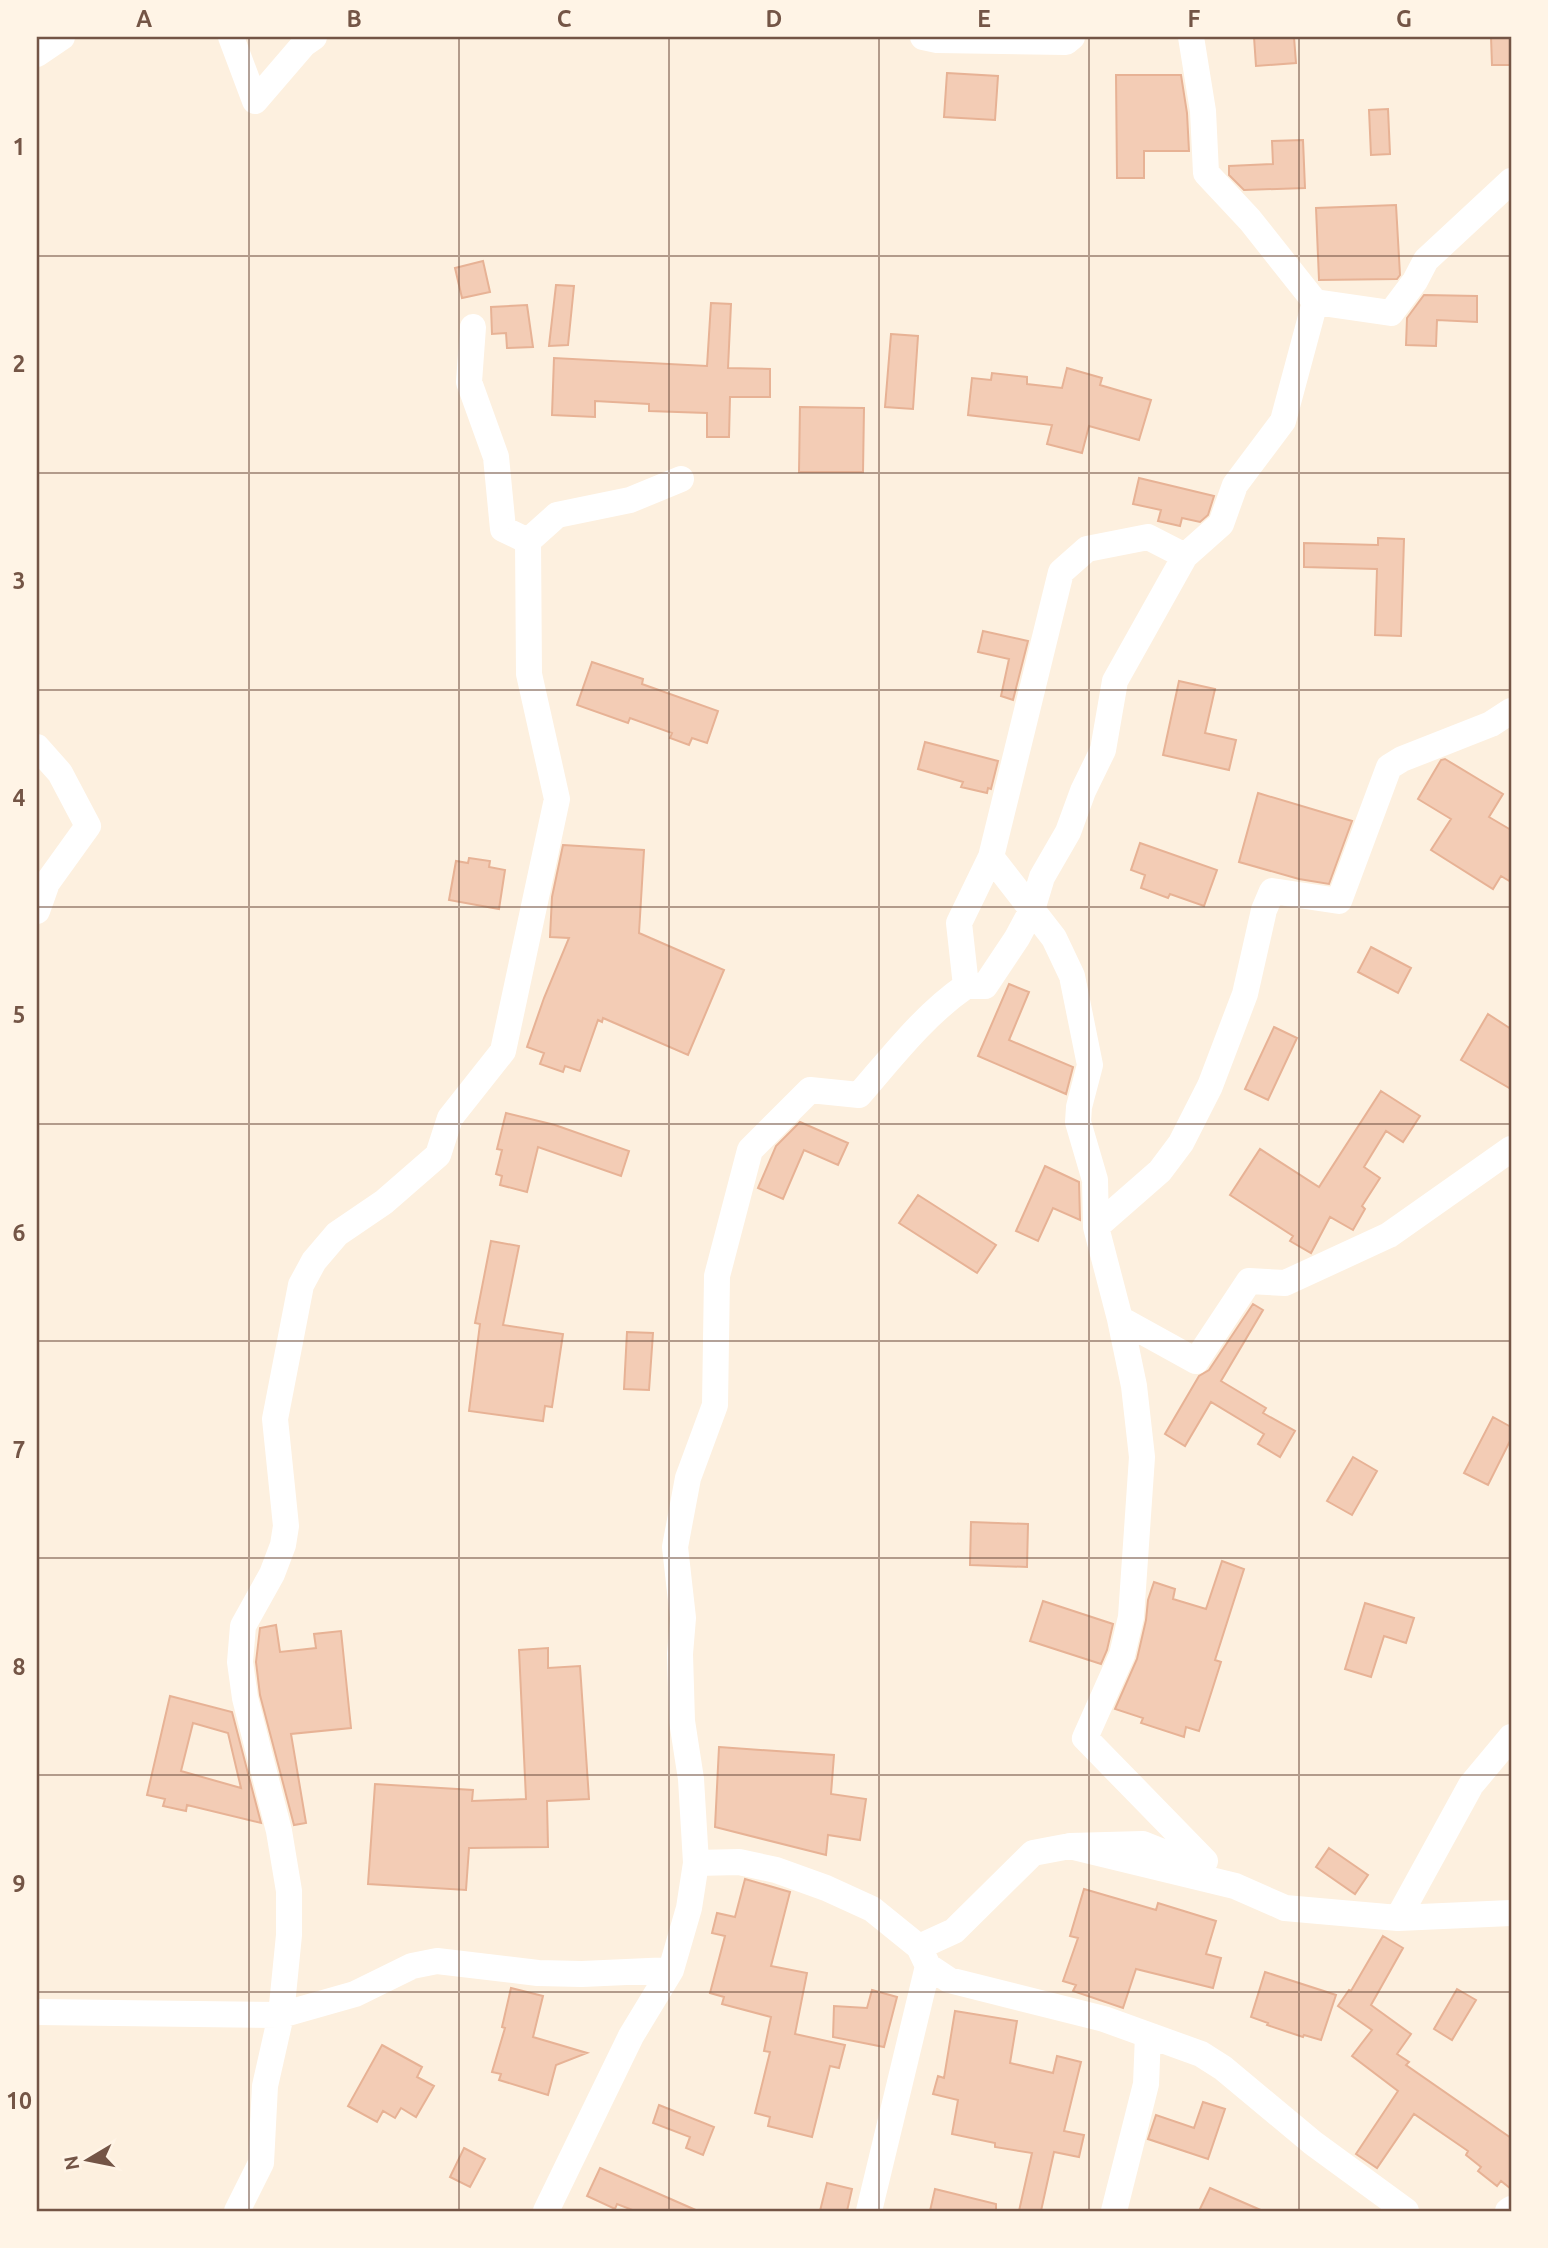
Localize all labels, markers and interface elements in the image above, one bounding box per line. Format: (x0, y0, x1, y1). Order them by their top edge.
text: A (136, 6, 152, 31)
text: B (346, 6, 362, 31)
text: C (557, 6, 572, 31)
text: D (766, 6, 782, 31)
text: E (977, 6, 991, 31)
text: F (1188, 6, 1201, 31)
text: G (1396, 6, 1412, 31)
text: 1 (13, 134, 25, 159)
text: 2 (13, 351, 25, 376)
text: 3 (13, 568, 25, 593)
text: 4 (13, 785, 26, 810)
text: 5 (13, 1002, 25, 1027)
text: 6 (13, 1220, 26, 1245)
text: 7 (13, 1437, 25, 1462)
text: 8 (13, 1654, 25, 1679)
text: 9 (13, 1871, 25, 1896)
text: 10 (6, 2088, 32, 2113)
north arrow (52, 2126, 122, 2196)
text: N (59, 2154, 83, 2172)

